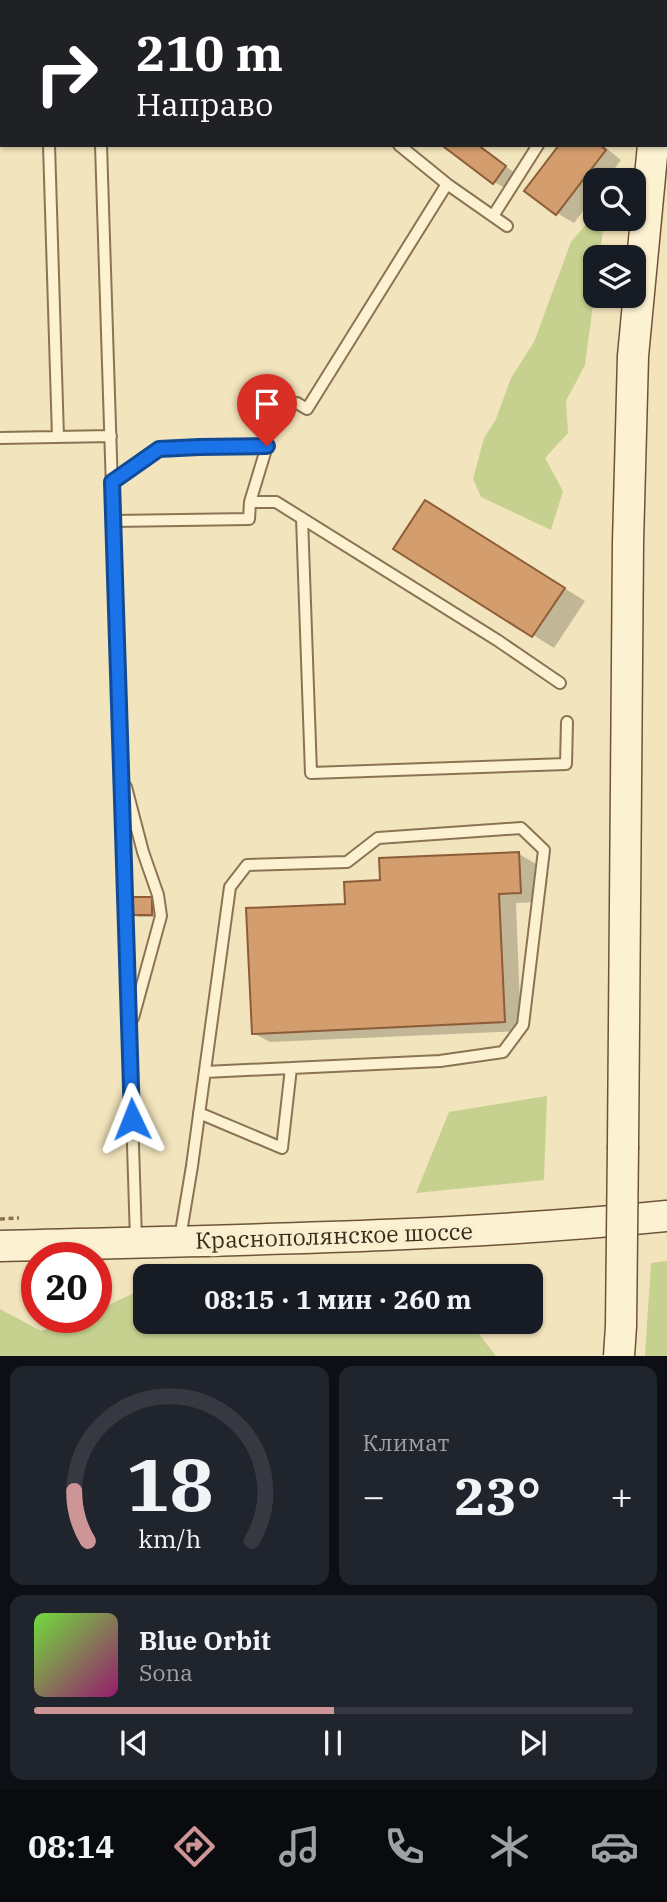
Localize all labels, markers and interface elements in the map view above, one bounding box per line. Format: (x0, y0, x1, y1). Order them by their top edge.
text: 210 m (136, 21, 283, 84)
icon: right (21, 28, 112, 119)
text: Направо (136, 83, 273, 125)
map controls (583, 168, 646, 308)
button: search (583, 168, 646, 231)
button: layers (583, 245, 646, 308)
pin (237, 374, 297, 446)
icon: arrive (248, 385, 286, 423)
position arrow (95, 1082, 169, 1156)
street label: Краснополянское шоссе (195, 1215, 473, 1255)
speed limit sign: 20 (21, 1242, 112, 1333)
text: 08:15 · 1 мин · 260 m (204, 1282, 472, 1316)
text: Климат (363, 1427, 449, 1457)
text: 18 (126, 1437, 213, 1532)
text: 23° (454, 1462, 541, 1529)
text: − (363, 1471, 385, 1520)
text: + (610, 1471, 633, 1520)
text: km/h (138, 1522, 201, 1555)
text: Blue Orbit (139, 1623, 271, 1657)
text: Sona (139, 1657, 193, 1687)
icon: previous (115, 1724, 153, 1762)
icon: pause (314, 1724, 352, 1762)
icon: next (514, 1724, 552, 1762)
icon: directions (170, 1822, 219, 1871)
icon: music (275, 1822, 324, 1871)
icon: phone (380, 1822, 429, 1871)
icon: climate (485, 1822, 534, 1871)
icon: car (590, 1822, 639, 1871)
text: 08:14 (28, 1825, 114, 1867)

